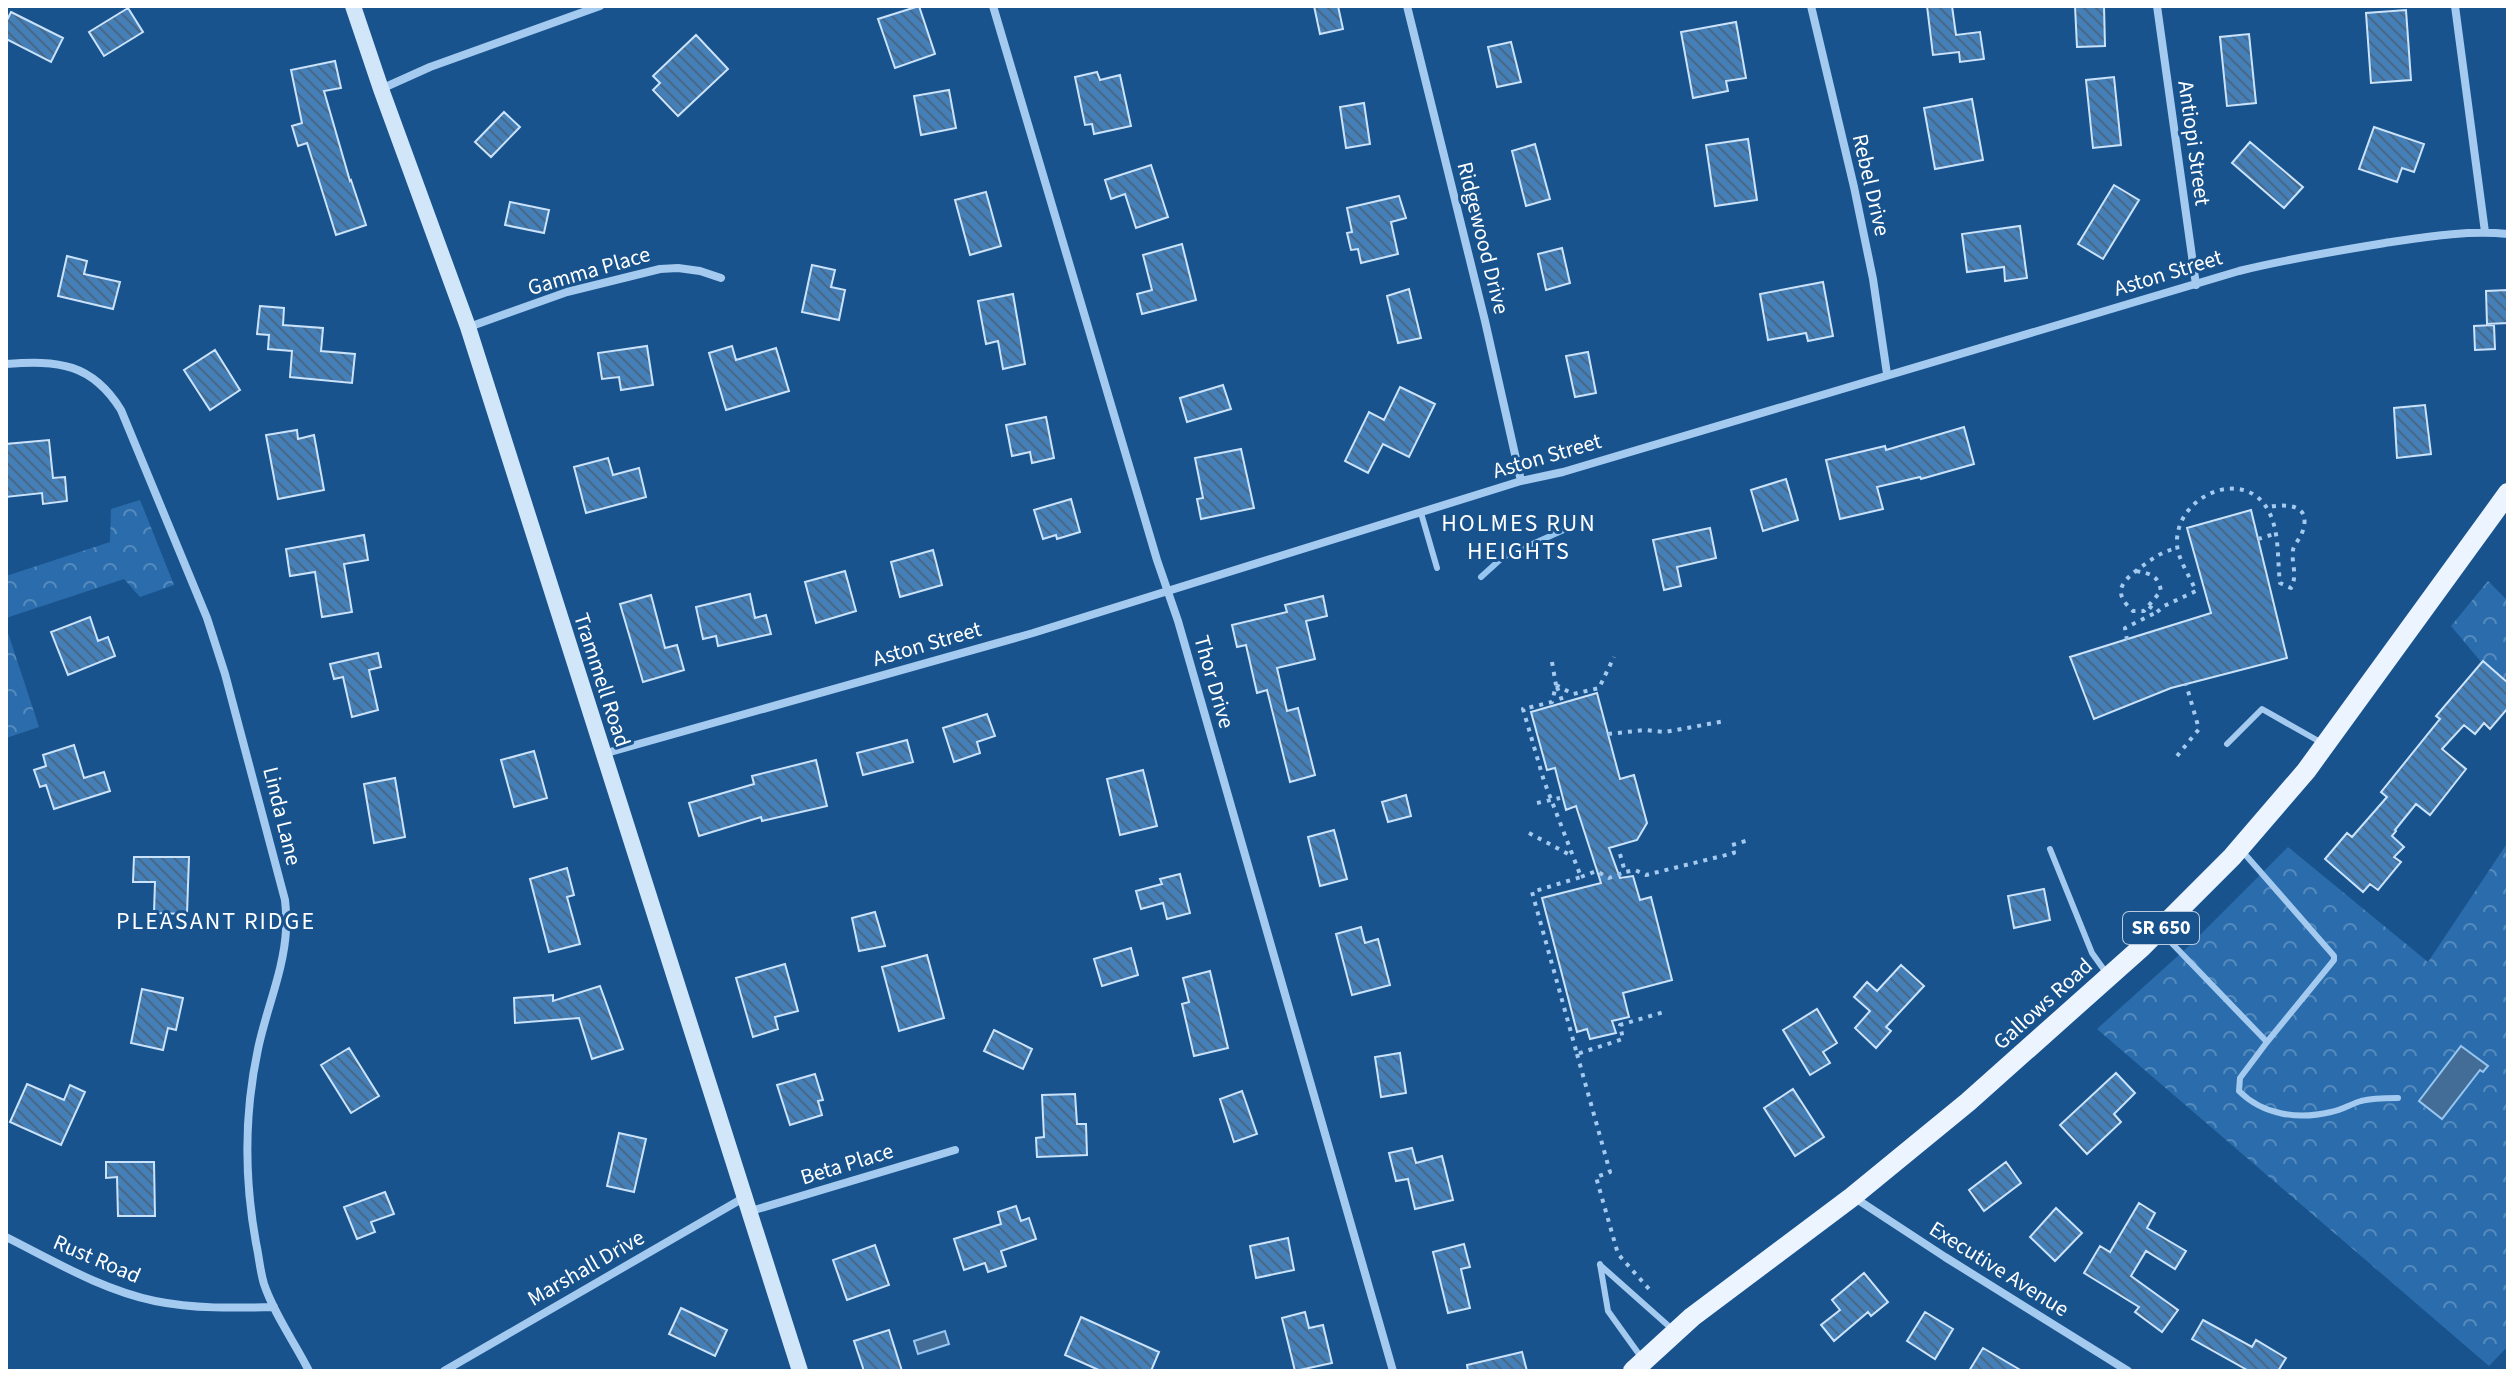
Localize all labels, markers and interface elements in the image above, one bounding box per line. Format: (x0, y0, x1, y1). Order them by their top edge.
street label: Antiopi Street (2169, 78, 2219, 208)
street label: Rebel Drive (1844, 131, 1898, 239)
street label: Ridgewood Drive (1449, 159, 1517, 318)
street label: Gamma Place (524, 238, 654, 304)
street label: Aston Street (2110, 241, 2227, 305)
street label: Aston Street (1489, 425, 1606, 487)
district label: HOLMES RUN HEIGHTS (1441, 506, 1597, 569)
street label: Trammell Road (565, 609, 639, 751)
street label: Aston Street (869, 613, 986, 675)
street label: Thor Drive (1185, 632, 1243, 732)
street label: Linda Lane (254, 763, 310, 869)
district label: PLEASANT RIDGE (116, 904, 316, 939)
road number: SR 650 (2123, 912, 2199, 944)
street label: Gallows Road (1986, 950, 2100, 1058)
street label: Beta Place (797, 1135, 898, 1193)
street label: Executive Avenue (1923, 1213, 2075, 1325)
street label: Marshall Drive (522, 1222, 650, 1314)
street label: Rust Road (48, 1226, 146, 1292)

